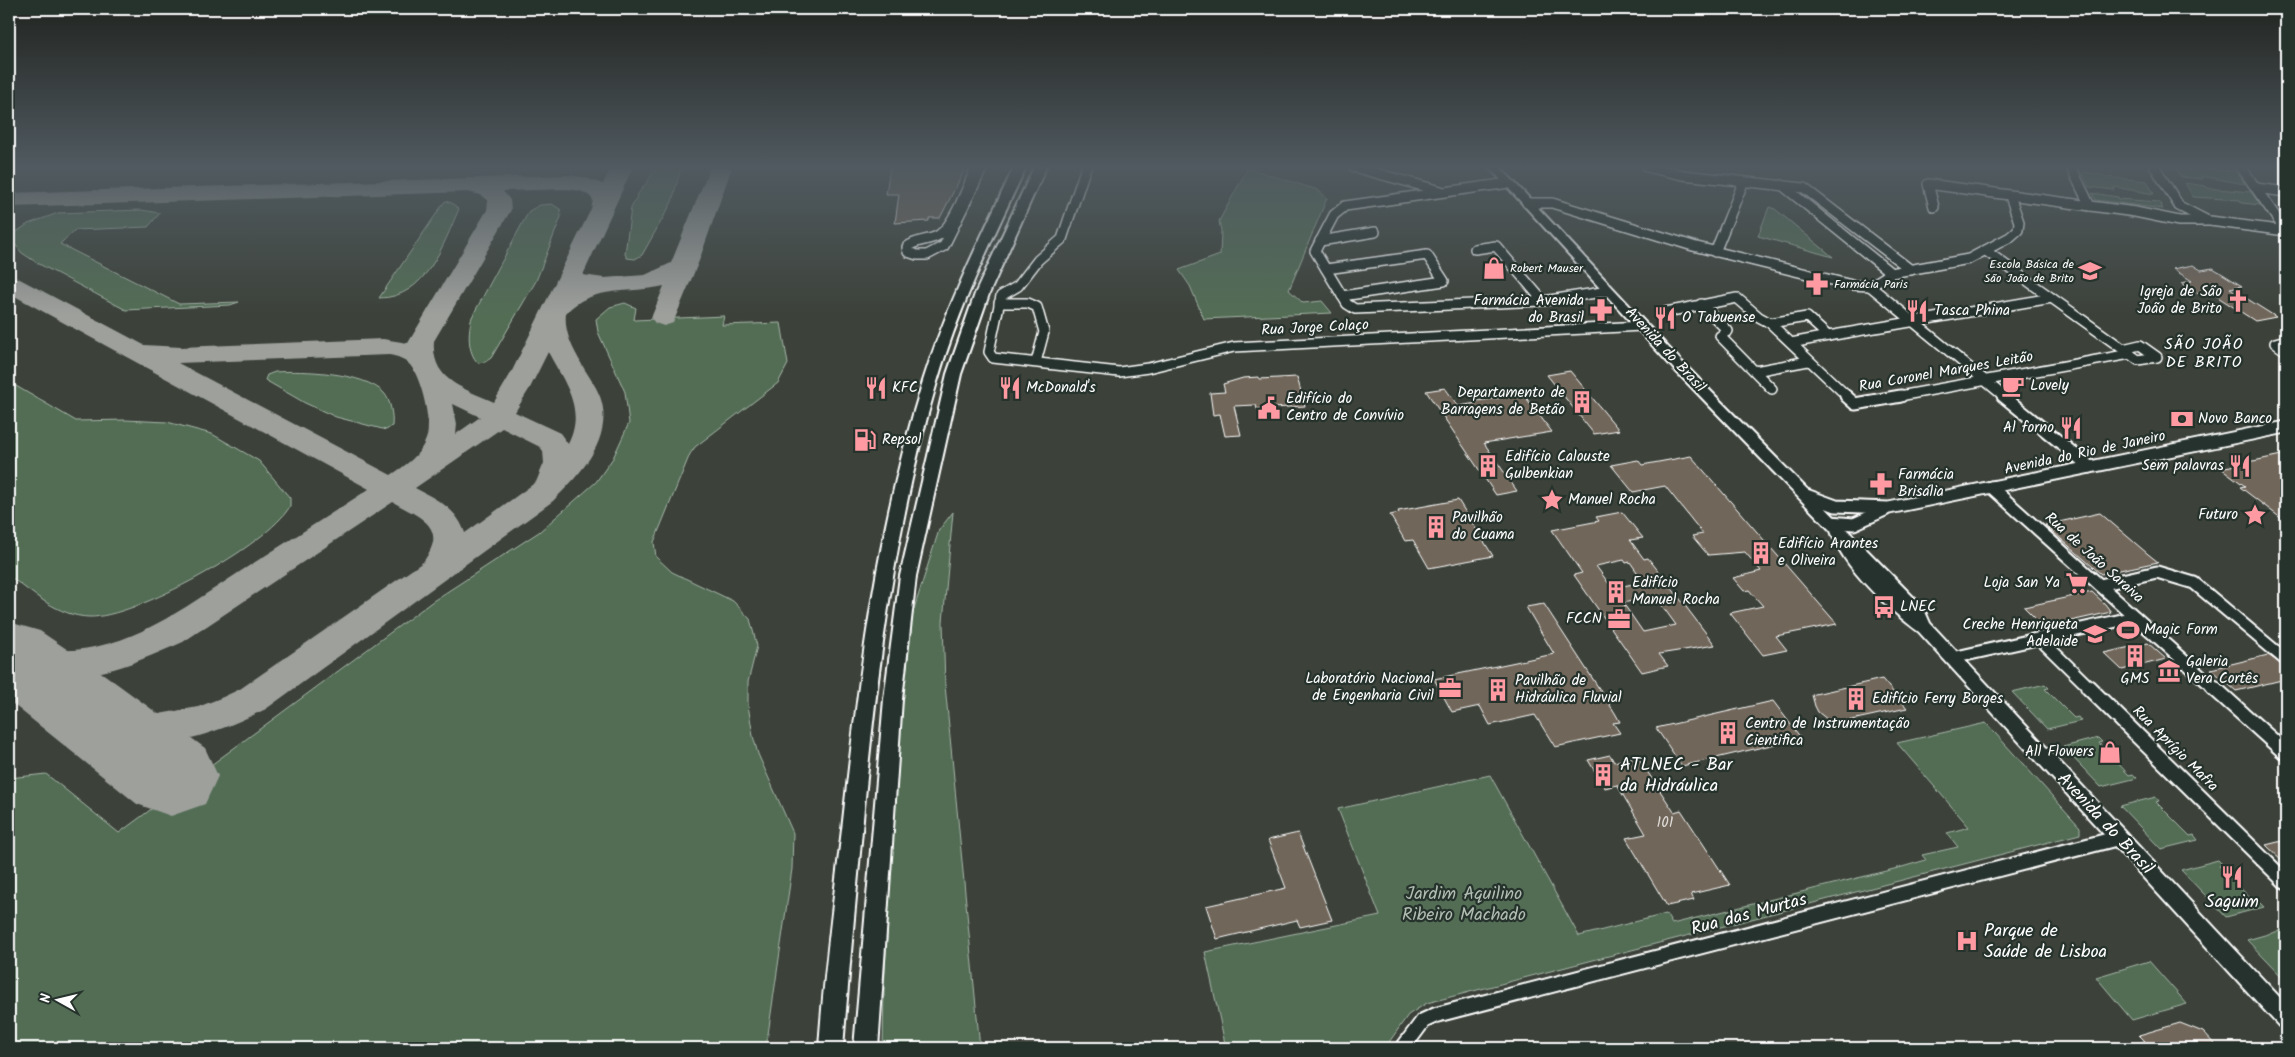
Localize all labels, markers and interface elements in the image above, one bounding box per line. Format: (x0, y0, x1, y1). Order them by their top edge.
shop icon: Robert Mauser (1481, 255, 1507, 281)
place label: Escola Básica de São João de Brito (1984, 255, 2075, 288)
school or university icon: Escola Básica de São João de Brito (2077, 258, 2103, 284)
place label: Robert Mauser (1510, 259, 1584, 278)
pharmacy icon: Farmácia Paris (1804, 271, 1830, 297)
place label: Farmácia Paris (1834, 275, 1908, 294)
place label: Igreja de São João de Brito (2137, 280, 2222, 321)
church icon: Igreja de São João de Brito (2225, 288, 2251, 314)
place label: Farmácia Avenida do Brasil (1474, 289, 1584, 330)
pharmacy icon: Farmácia Avenida do Brasil (1588, 297, 1614, 323)
restaurant icon: Tasca Phina (1904, 298, 1930, 324)
place label: Tasca Phina (1934, 299, 2010, 323)
street label: Avenida do Brasil (1619, 302, 1711, 399)
restaurant icon: O Tabuense (1652, 305, 1678, 331)
place label: O Tabuense (1682, 306, 1755, 330)
street label: Rua Jorge Colaço (1261, 313, 1370, 343)
district label: SÃO JOÃO DE BRITO (2164, 332, 2244, 375)
street label: Rua Coronel Marques Leitão (1857, 345, 2035, 399)
cafe icon: Lovely (2000, 373, 2026, 399)
place label: Lovely (2030, 374, 2070, 398)
restaurant icon: KFC (863, 375, 889, 401)
restaurant icon: McDonald's (997, 375, 1023, 401)
place label: KFC (892, 376, 918, 400)
place label: McDonald's (1026, 376, 1096, 400)
place label: Departamento de Barragens de Betão (1441, 381, 1565, 422)
place label: Edifício do Centro de Convívio (1286, 387, 1404, 428)
building icon: Departamento de Barragens de Betão (1569, 389, 1595, 415)
public building icon: Edifício do Centro de Convívio (1256, 395, 1282, 421)
bank icon: Novo Banco (2169, 406, 2195, 432)
place label: Novo Banco (2198, 407, 2272, 431)
restaurant icon: Al forno (2058, 415, 2084, 441)
place label: Al forno (2003, 416, 2054, 440)
street label: Avenida do Rio de Janeiro (2002, 424, 2168, 482)
fuel station icon: Repsol (852, 427, 878, 453)
place label: Repsol (882, 428, 922, 452)
place label: Edifício Calouste Gulbenkian (1505, 445, 1610, 486)
building icon: Edifício Calouste Gulbenkian (1475, 453, 1501, 479)
restaurant icon: Sem palavras (2227, 453, 2253, 479)
place label: Sem palavras (2142, 454, 2225, 478)
place label: Farmácia Brisália (1898, 463, 1954, 504)
pharmacy icon: Farmácia Brisália (1868, 471, 1894, 497)
place icon: Manuel Rocha (1539, 487, 1565, 513)
place label: Manuel Rocha (1568, 488, 1656, 512)
place icon: Futuro (2242, 502, 2268, 528)
place label: Futuro (2198, 503, 2238, 527)
place label: Pavilhão do Cuama (1452, 506, 1515, 547)
street label: Rua de João Saraiva (2039, 507, 2149, 609)
building icon: Pavilhão do Cuama (1423, 514, 1449, 540)
place label: Edifício Arantes e Oliveira (1778, 532, 1879, 573)
building icon: Edifício Arantes e Oliveira (1748, 540, 1774, 566)
supermarket icon: Loja San Ya (2064, 570, 2090, 596)
place label: Edifício Manuel Rocha (1632, 571, 1720, 612)
place label: Loja San Ya (1983, 571, 2060, 595)
building icon: Edifício Manuel Rocha (1603, 579, 1629, 605)
bus stop icon: LNEC (1871, 594, 1897, 620)
place label: LNEC (1900, 595, 1936, 619)
office icon: FCCN (1606, 606, 1632, 632)
place label: FCCN (1566, 607, 1602, 631)
place label: Creche Henriqueta Adelaide (1963, 613, 2078, 654)
sports icon: Magic Form (2115, 617, 2141, 643)
place label: Magic Form (2144, 618, 2218, 642)
school or university icon: Creche Henriqueta Adelaide (2082, 621, 2108, 647)
building icon: GMS (2122, 643, 2148, 669)
place label: Galeria Vera Cortês (2186, 650, 2259, 691)
museum icon: Galeria Vera Cortês (2156, 658, 2182, 684)
place label: Laboratório Nacional de Engenharia Civil (1305, 667, 1434, 708)
place label: GMS (2121, 667, 2150, 691)
place label: Pavilhão de Hidráulica Fluvial (1515, 669, 1622, 710)
office icon: Laboratório Nacional de Engenharia Civil (1437, 675, 1463, 701)
building icon: Pavilhão de Hidráulica Fluvial (1485, 677, 1511, 703)
building icon: Edifício Ferry Borges (1843, 686, 1869, 712)
place label: Edifício Ferry Borges (1872, 687, 2004, 711)
street label: Rua Aprígio Mafra (2126, 700, 2224, 798)
place label: Centro de Instrumentação Cientifica (1745, 712, 1910, 753)
building icon: Centro de Instrumentação Cientifica (1715, 720, 1741, 746)
shop icon: All Flowers (2097, 739, 2123, 765)
place label: All Flowers (2025, 740, 2095, 764)
place label: ATLNEC - Bar da Hidráulica (1620, 751, 1734, 801)
building icon: ATLNEC - Bar da Hidráulica (1590, 762, 1616, 788)
street label: Avenida do Brasil (2049, 766, 2161, 882)
house number: 101 (1657, 811, 1674, 835)
restaurant icon: Saguim (2219, 864, 2245, 890)
park label: Jardim Aquilino Ribeiro Machado (1402, 880, 1526, 930)
street label: Rua das Murtas (1688, 886, 1811, 944)
place label: Saguim (2205, 888, 2259, 917)
place label: Parque de Saúde de Lisboa (1984, 917, 2107, 967)
hospital icon: Parque de Saúde de Lisboa (1954, 928, 1980, 954)
north arrow (32, 974, 82, 1024)
text: N (35, 992, 58, 1004)

